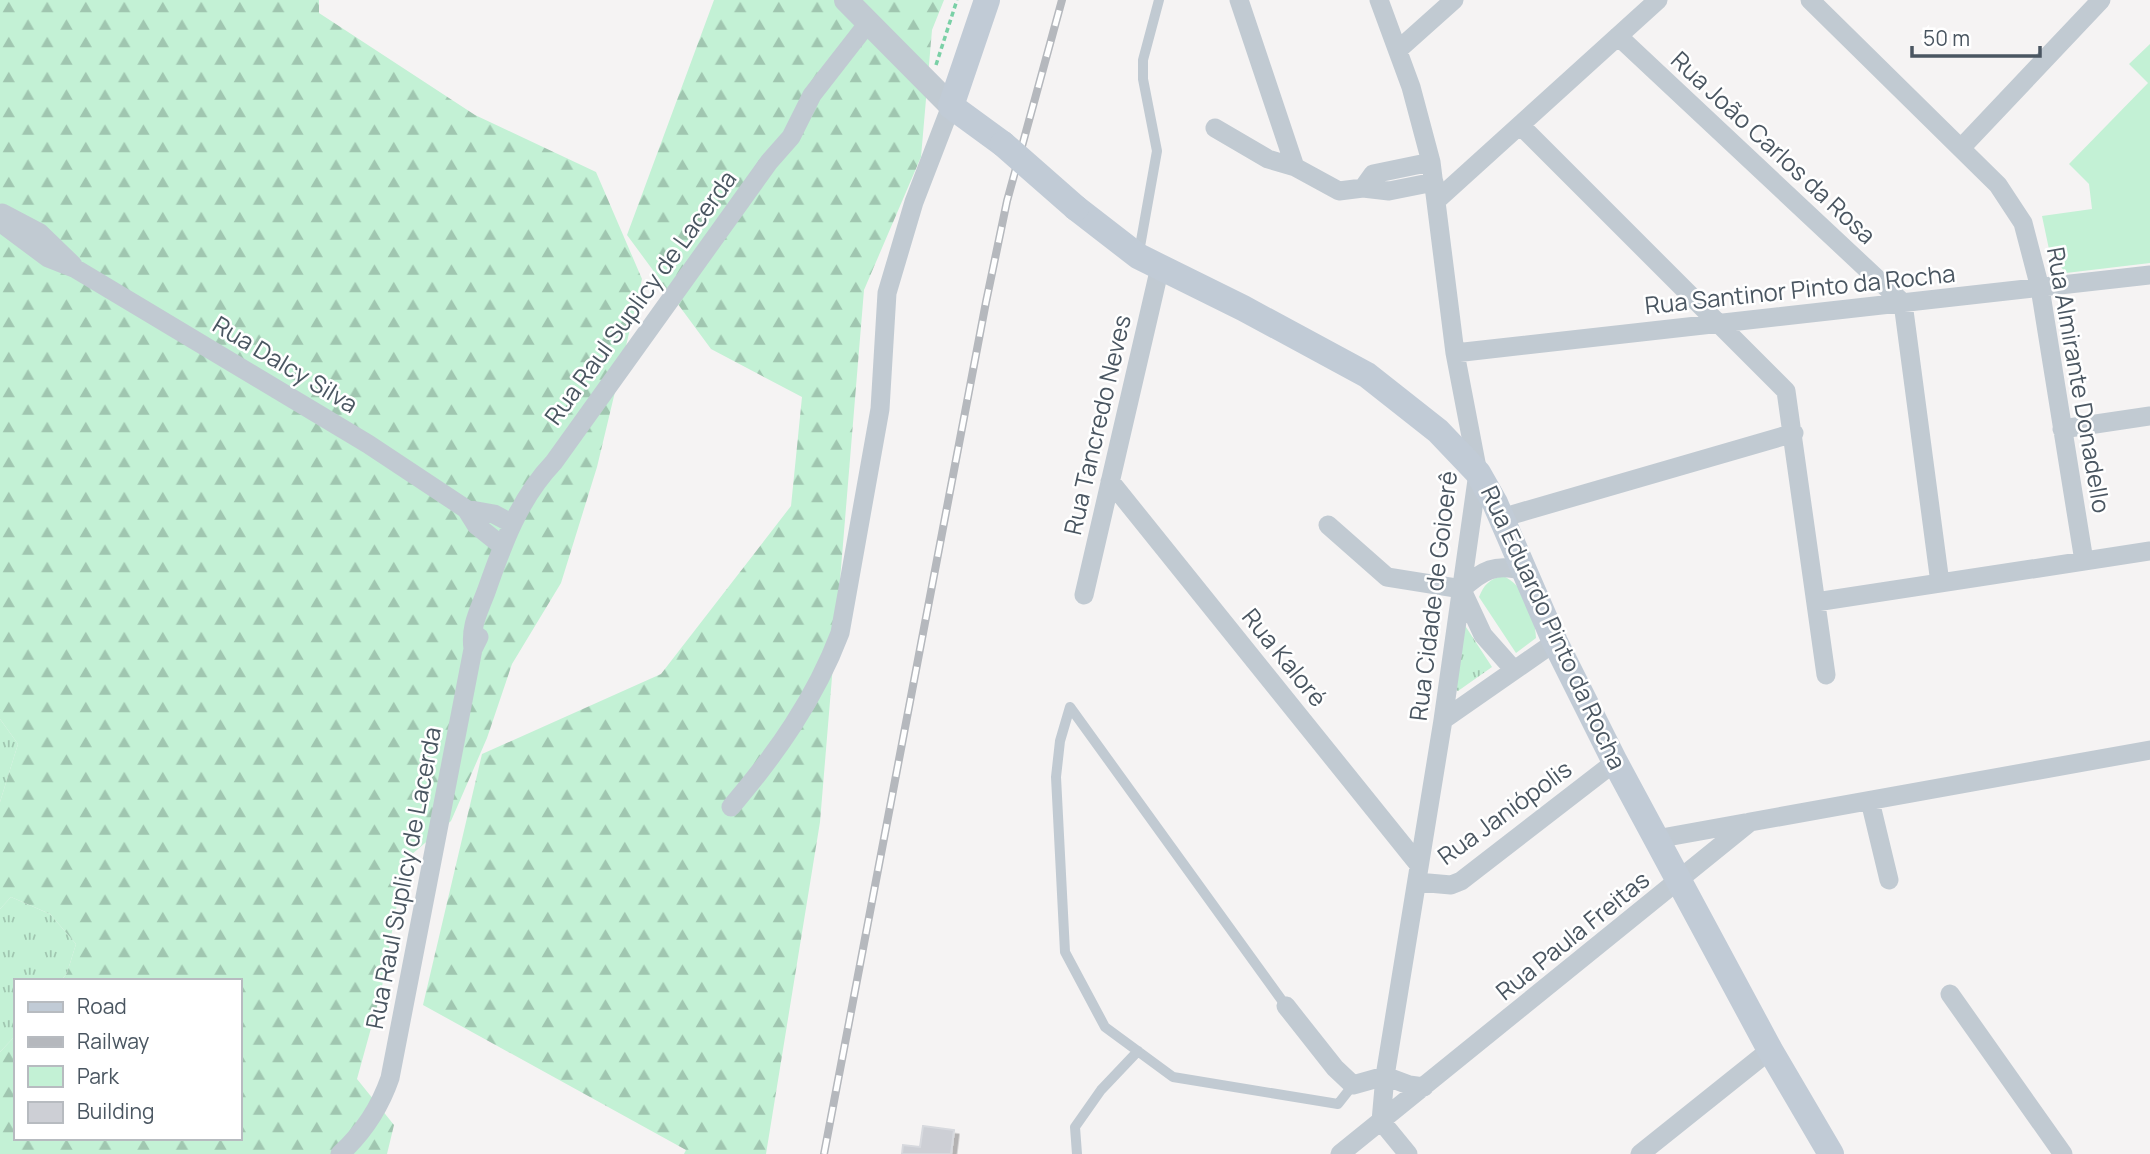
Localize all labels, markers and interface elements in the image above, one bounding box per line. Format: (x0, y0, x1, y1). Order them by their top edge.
scale bar (1912, 14, 2040, 58)
text: 50 m (1923, 24, 1970, 52)
street label: Rua João Carlos da Rosa (1664, 43, 1884, 251)
street label: Rua Raul Suplicy de Lacerda (536, 163, 743, 431)
street label: Rua Almirante Donadello (2040, 244, 2119, 515)
street label: Rua Santinor Pinto da Rocha (1643, 256, 1957, 321)
street label: Rua Dalcy Silva (207, 307, 364, 420)
street label: Rua Tancredo Neves (1055, 311, 1138, 538)
street label: Rua Cidade de Goioerê (1401, 469, 1464, 723)
street label: Rua Eduardo Pinto da Rocha (1474, 480, 1635, 775)
street label: Rua Kaloré (1235, 601, 1335, 713)
street label: Rua Raul Suplicy de Lacerda (357, 724, 448, 1032)
street label: Rua Janiópolis (1430, 752, 1578, 872)
street label: Rua Paula Freitas (1488, 863, 1656, 1007)
legend (14, 979, 242, 1140)
text: Road (77, 992, 127, 1020)
text: Railway (77, 1027, 149, 1055)
text: Park (77, 1062, 119, 1090)
text: Building (77, 1097, 154, 1125)

